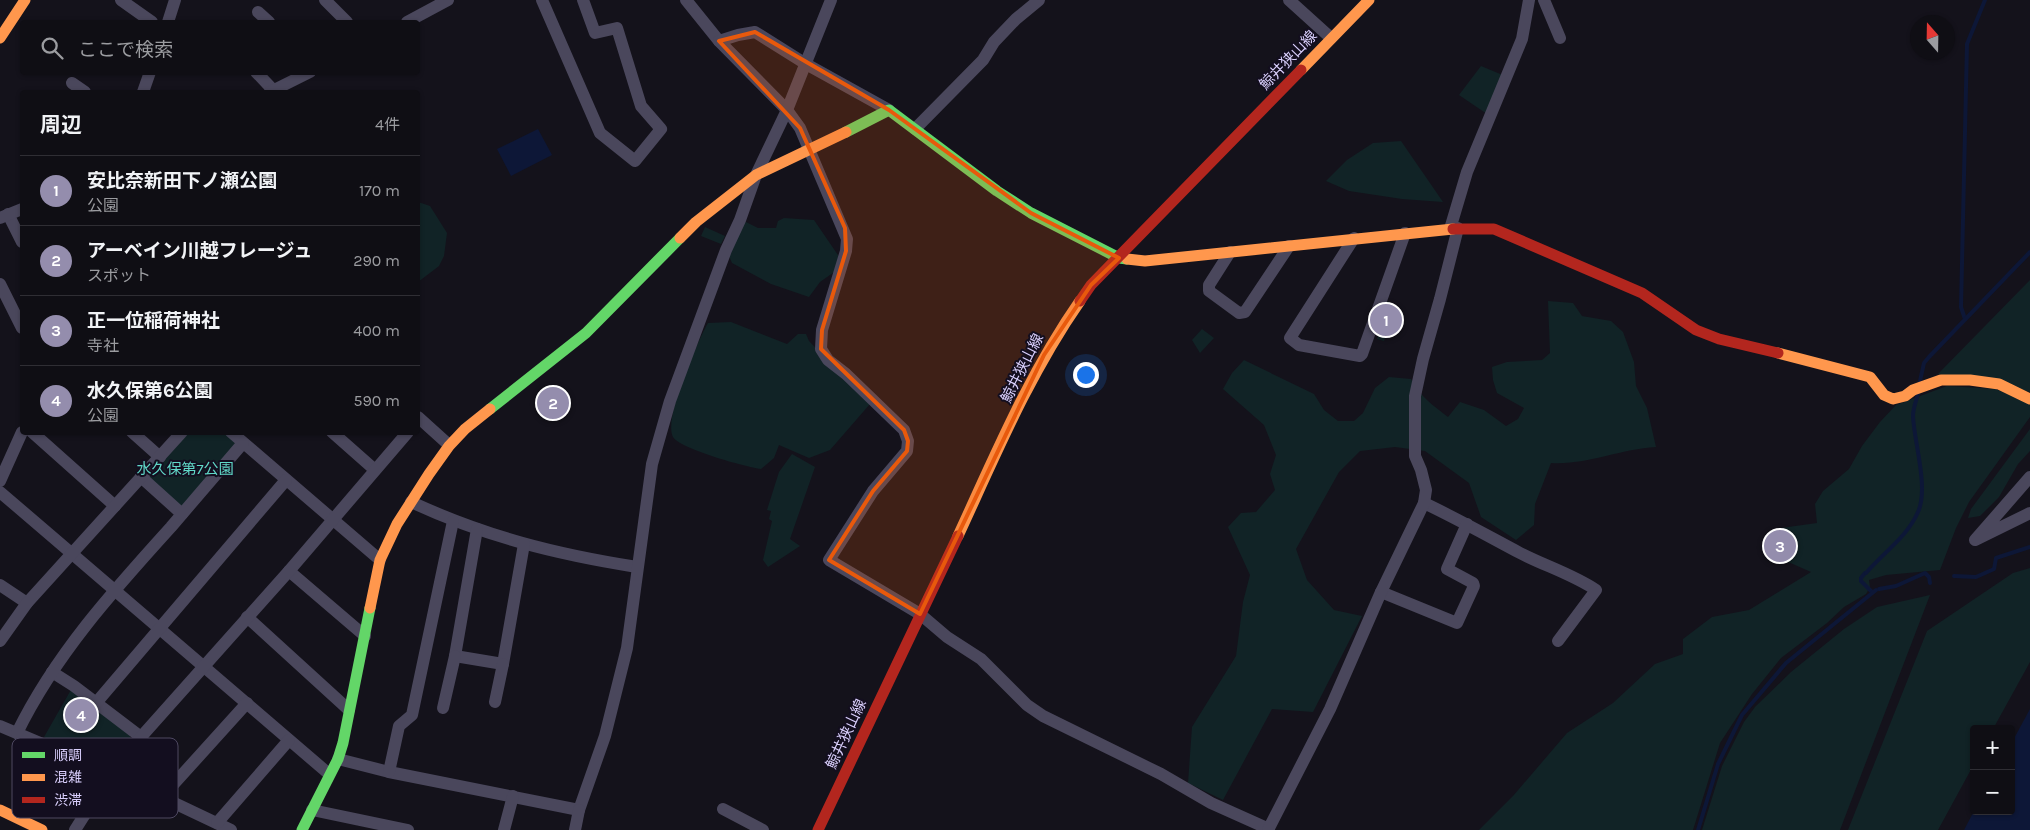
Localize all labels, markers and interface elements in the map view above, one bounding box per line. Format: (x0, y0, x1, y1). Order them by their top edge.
north arrow (1910, 15, 1955, 60)
search box (20, 20, 420, 75)
street label: 鯨井狭山線 (1255, 27, 1321, 93)
icon: search (38, 34, 66, 62)
text: ここで検索 (78, 39, 173, 61)
text: 周辺 (40, 113, 82, 137)
text: 4件 (375, 115, 400, 134)
text: 安比奈新田下ノ瀬公園 (87, 170, 277, 192)
text: 1 (53, 181, 59, 200)
text: 170 m (359, 181, 400, 200)
text: 公園 (87, 196, 119, 215)
text: アーベイン川越フレージュ (87, 240, 312, 262)
text: 2 (51, 251, 61, 270)
text: 290 m (353, 251, 400, 270)
text: スポット (87, 266, 151, 285)
pin: 1 (1370, 301, 1402, 339)
text: 正一位稲荷神社 (87, 310, 220, 332)
text: 3 (51, 321, 61, 340)
text: 400 m (353, 321, 400, 340)
street label: 鯨井狭山線 (997, 330, 1047, 406)
text: 寺社 (87, 336, 119, 355)
your location (1073, 362, 1099, 388)
text: 水久保第6公園 (87, 380, 213, 402)
pin: 2 (537, 384, 569, 422)
text: 4 (51, 391, 61, 410)
text: 590 m (353, 391, 400, 410)
text: 公園 (87, 406, 119, 425)
park label: 水久保第7公園 (136, 460, 234, 478)
pin: 3 (1764, 527, 1796, 565)
pin: 4 (65, 696, 97, 734)
street label: 鯨井狭山線 (822, 696, 870, 772)
map controls (1970, 725, 2015, 815)
button: + (1970, 725, 2015, 770)
legend (12, 738, 178, 818)
text: 順調 (54, 747, 82, 764)
text: 混雑 (54, 769, 82, 786)
button: − (1970, 770, 2015, 815)
text: 渋滞 (54, 792, 82, 809)

